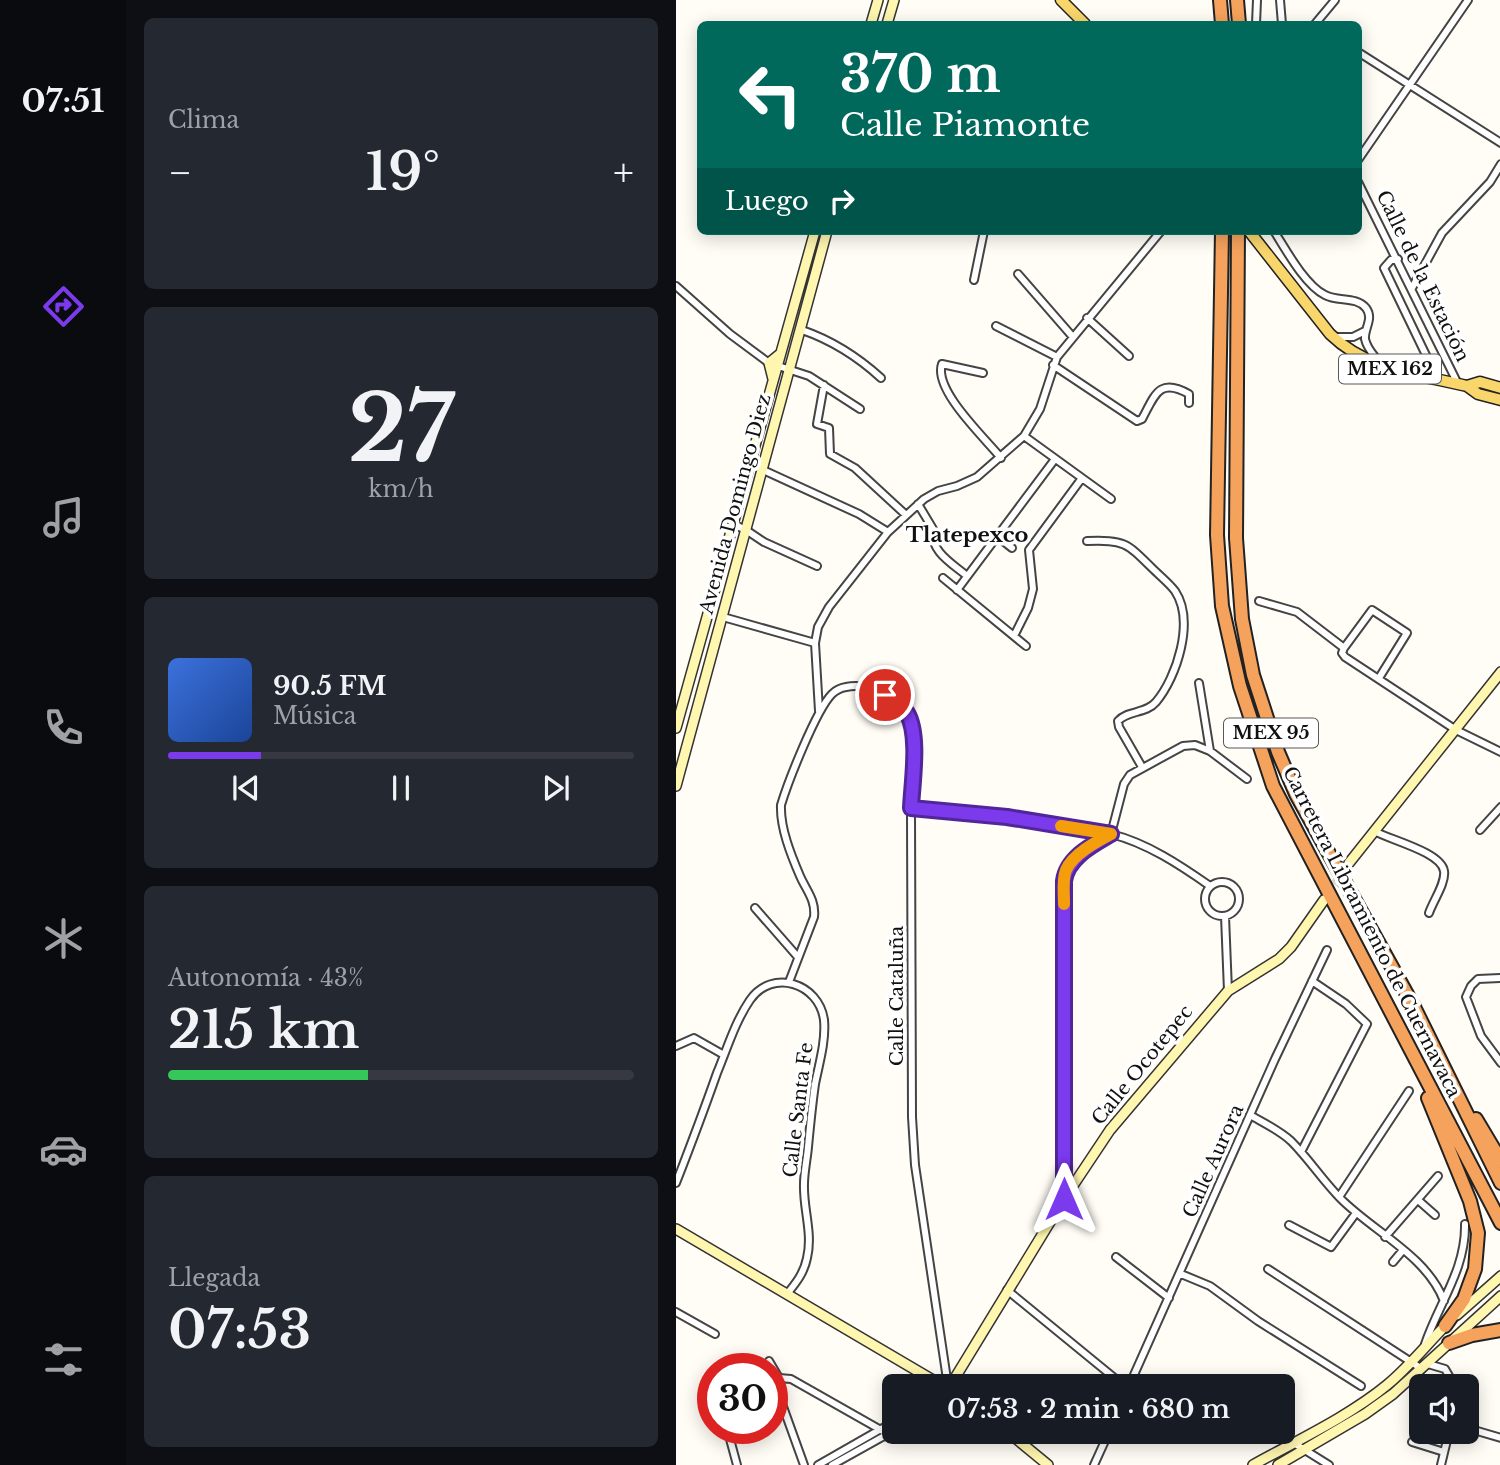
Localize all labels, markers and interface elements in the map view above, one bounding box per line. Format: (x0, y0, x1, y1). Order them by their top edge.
text: 370 m (840, 44, 1001, 105)
icon: left (725, 49, 816, 140)
text: 07:51 (22, 81, 104, 121)
text: Calle Piamonte (840, 105, 1090, 145)
text: Clima (168, 106, 239, 134)
text: 19° (365, 140, 440, 204)
text: − (168, 149, 192, 196)
text: + (613, 149, 634, 196)
icon: right (823, 182, 861, 220)
text: Luego (725, 185, 809, 217)
street label: Calle de la Estación (1371, 187, 1475, 365)
icon: directions (39, 282, 88, 331)
road number: MEX 162 (1339, 354, 1441, 384)
text: 27 (348, 373, 454, 486)
street label: Avenida Domingo Diez (694, 391, 775, 618)
text: km/h (368, 475, 434, 503)
icon: music (39, 493, 88, 542)
district label: Tlatepexco (906, 522, 1028, 548)
pin (855, 665, 915, 725)
text: 90.5 FM (273, 670, 386, 702)
icon: arrive (866, 676, 904, 714)
text: Música (273, 702, 356, 730)
icon: phone (39, 703, 88, 752)
road number: MEX 95 (1224, 718, 1318, 748)
street label: Carretera Libramiento de Cuernavaca (1278, 763, 1466, 1102)
icon: previous (227, 769, 265, 807)
icon: pause (382, 769, 420, 807)
icon: next (537, 769, 575, 807)
icon: climate (39, 914, 88, 963)
street label: Calle Cataluña (885, 925, 908, 1066)
text: Autonomía · 43% (168, 964, 363, 992)
text: 215 km (168, 998, 360, 1062)
street label: Calle Ocotepec (1087, 1001, 1197, 1129)
street label: Calle Santa Fe (778, 1041, 818, 1179)
street label: Calle Aurora (1178, 1100, 1248, 1221)
icon: car (39, 1125, 88, 1174)
position arrow (1027, 1162, 1101, 1236)
text: Llegada (168, 1264, 260, 1292)
text: 07:53 (168, 1298, 311, 1362)
icon: filters (39, 1335, 88, 1384)
speed limit sign: 30 (697, 1353, 788, 1444)
map controls (1409, 1374, 1479, 1444)
button: sound (1409, 1374, 1479, 1444)
text: 07:53 · 2 min · 680 m (947, 1393, 1230, 1425)

